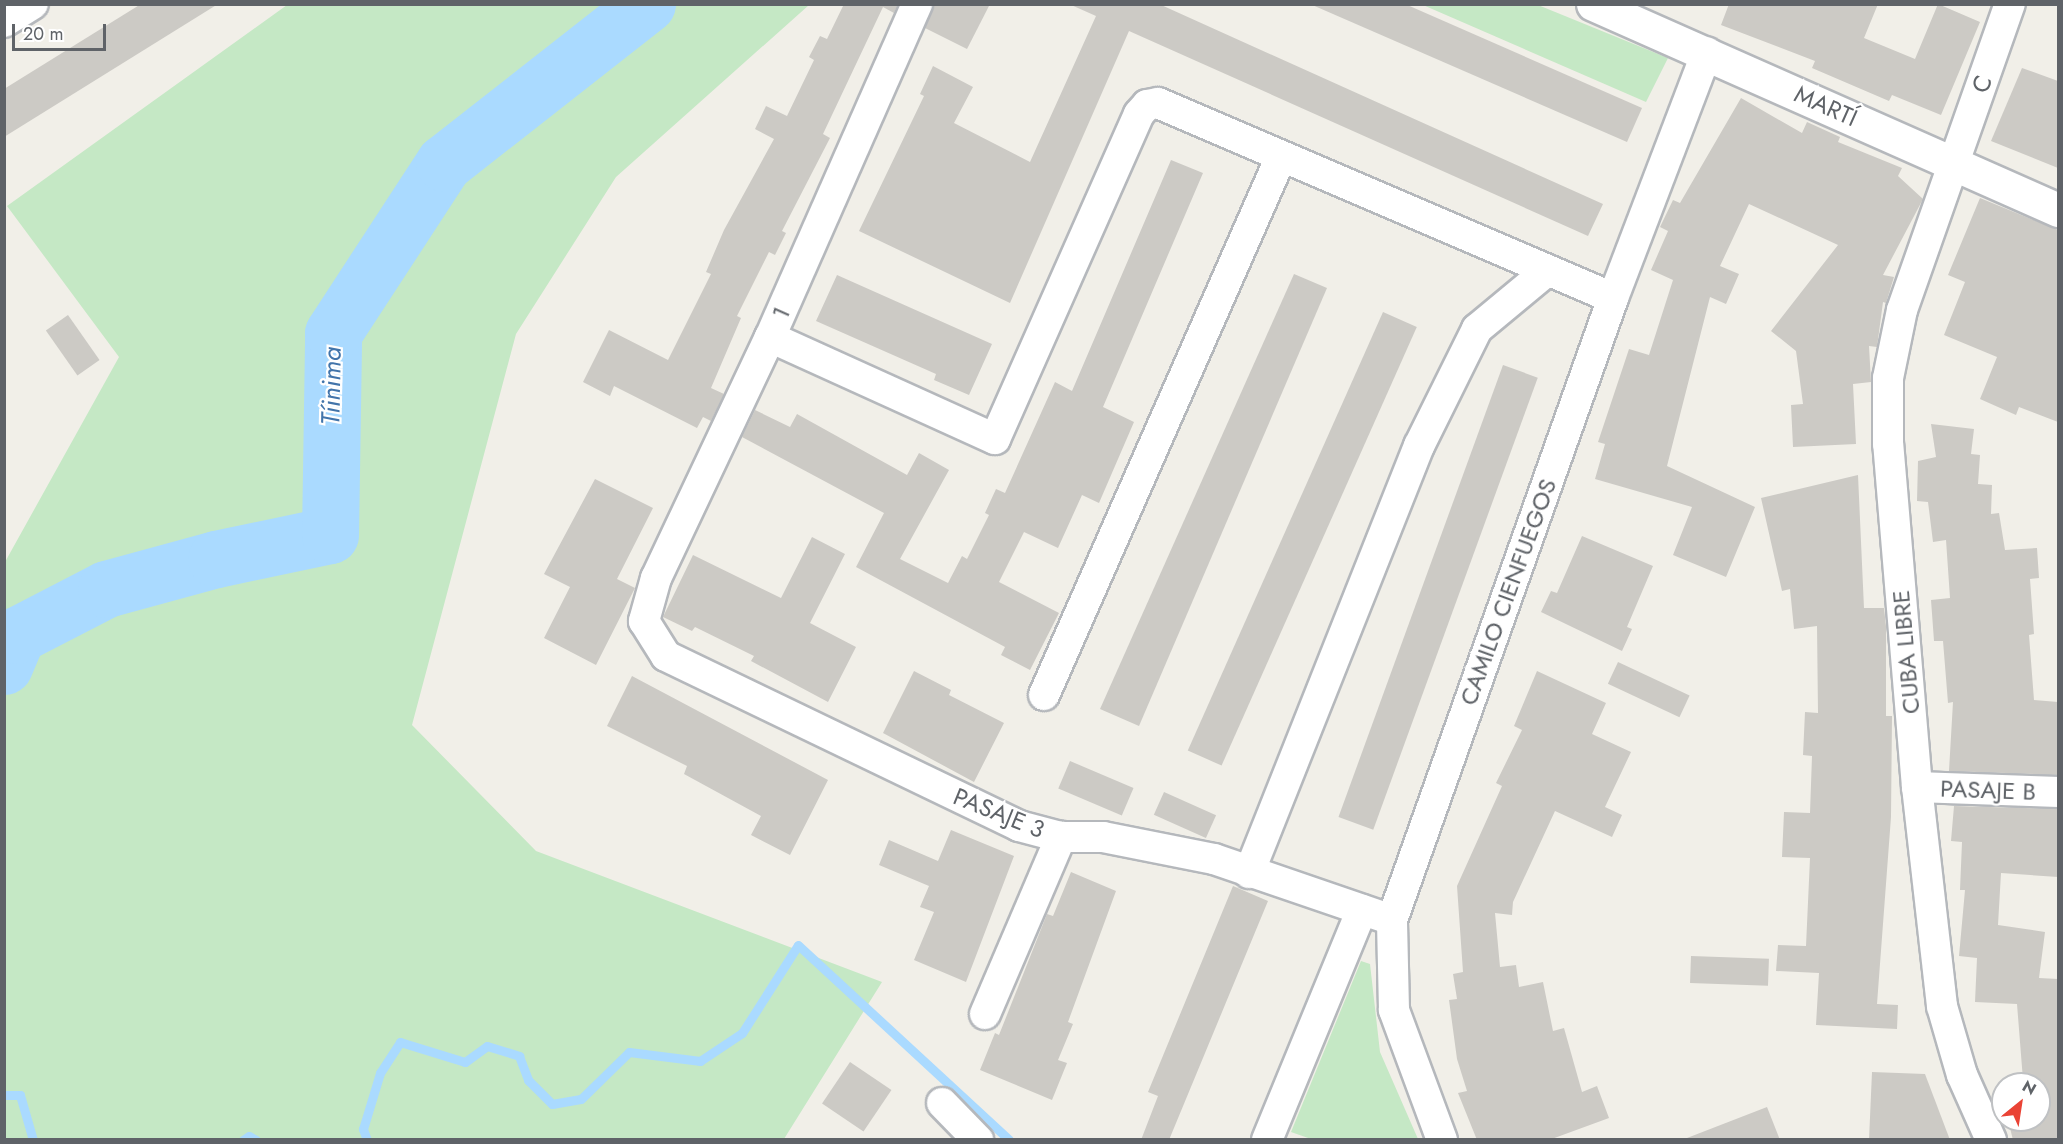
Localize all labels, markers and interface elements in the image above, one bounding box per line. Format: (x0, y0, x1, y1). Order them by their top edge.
scale bar (15, 12, 110, 50)
text: 20 m (23, 21, 63, 47)
street label: C (1966, 72, 1998, 96)
street label: MARTÍ (1790, 79, 1862, 133)
street label: 1 (766, 302, 796, 324)
water label: Tíinima (316, 346, 348, 426)
street label: CAMILO CIENFUEGOS (1454, 475, 1562, 709)
street label: CUBA LIBRE (1886, 589, 1926, 715)
street label: PASAJE B (1940, 774, 2036, 806)
street label: PASAJE 3 (949, 782, 1049, 844)
north arrow (1991, 1072, 2051, 1132)
text: N (2018, 1075, 2041, 1101)

